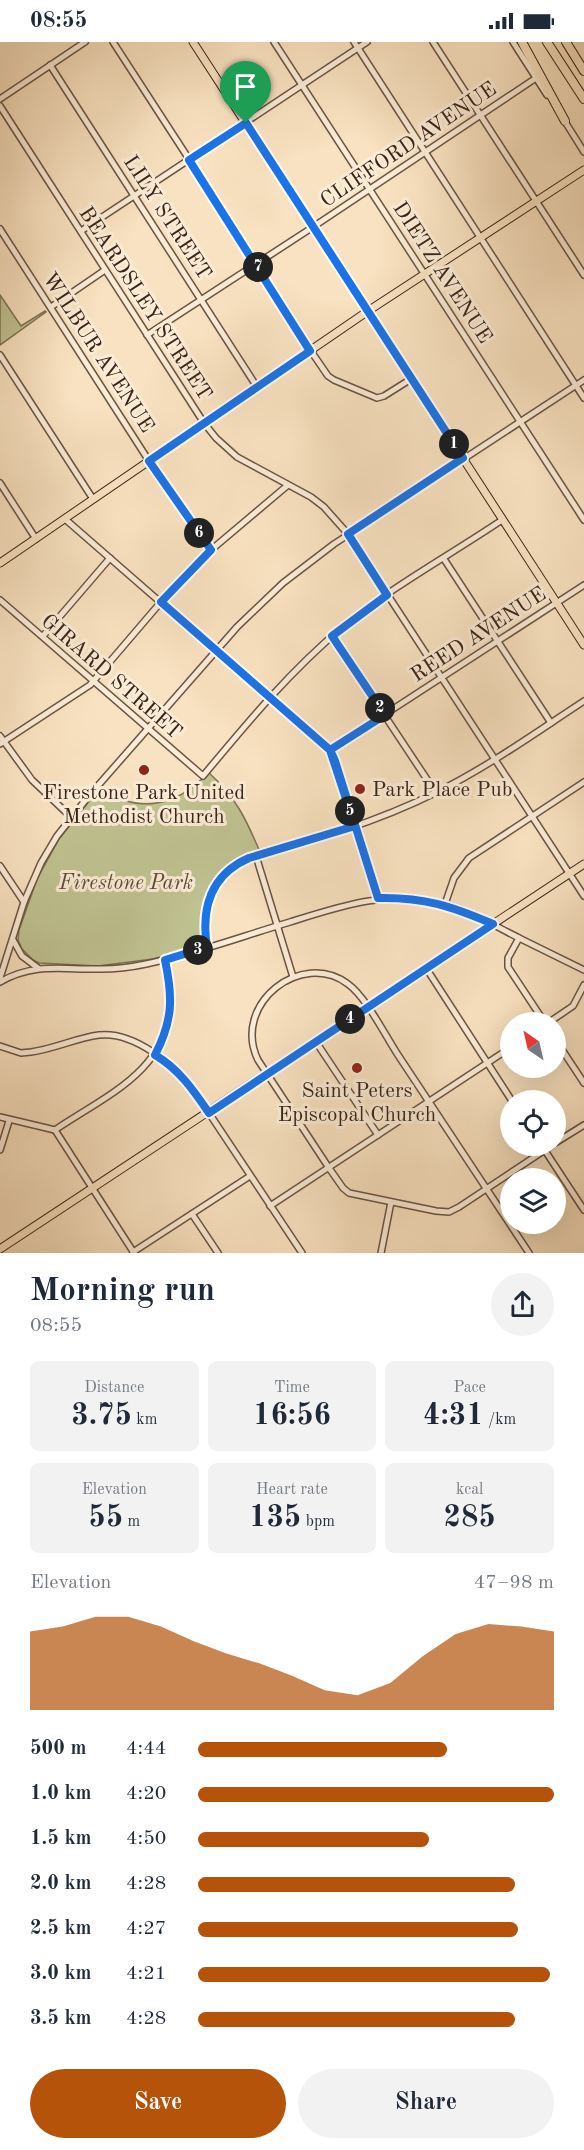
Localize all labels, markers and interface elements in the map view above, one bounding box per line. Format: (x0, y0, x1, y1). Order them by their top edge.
text: 08:55 (30, 10, 87, 32)
pin (220, 61, 271, 123)
icon: arrive (229, 70, 262, 103)
street label: CLIFFORD AVENUE (317, 79, 501, 212)
street label: LILY STREET (119, 152, 215, 284)
street label: DIETZ AVENUE (388, 198, 495, 347)
street label: BEARDSLEY STREET (74, 203, 215, 404)
pin: 7 (243, 252, 273, 282)
text: 7 (253, 259, 263, 275)
street label: WILBUR AVENUE (38, 269, 157, 437)
pin: 1 (439, 429, 469, 459)
text: 1 (449, 436, 459, 452)
pin: 6 (184, 518, 214, 548)
text: 6 (194, 525, 204, 541)
street label: REED AVENUE (407, 584, 550, 687)
street label: GIRARD STREET (37, 611, 185, 744)
pin: 2 (365, 693, 395, 723)
text: 2 (375, 700, 385, 716)
marker: Firestone Park United Methodist Church (137, 763, 151, 777)
place label: Park Place Pub (372, 780, 512, 801)
marker: Park Place Pub (353, 782, 367, 796)
place label: Firestone Park United Methodist Church (43, 783, 245, 828)
pin: 5 (335, 796, 365, 826)
text: 5 (345, 803, 355, 819)
park label: Firestone Park (58, 873, 193, 894)
pin: 3 (183, 935, 213, 965)
text: 3 (193, 942, 203, 958)
pin: 4 (335, 1004, 365, 1034)
text: 4 (345, 1011, 355, 1027)
north arrow (500, 1012, 566, 1078)
map controls (500, 1012, 566, 1234)
marker: Saint Peters Episcopal Church (350, 1061, 364, 1075)
place label: Saint Peters Episcopal Church (278, 1081, 436, 1126)
button: locate (500, 1090, 566, 1156)
button: layers (500, 1168, 566, 1234)
button: share (491, 1273, 554, 1336)
text: Morning run (30, 1275, 215, 1308)
text: 08:55 (30, 1316, 82, 1336)
text: Distance (84, 1380, 144, 1396)
text: Time (274, 1380, 310, 1396)
text: Pace (453, 1380, 486, 1396)
text: 3.75 (71, 1401, 132, 1431)
text: 16:56 (253, 1401, 331, 1431)
text: 4:31 (423, 1401, 484, 1431)
text: km (132, 1412, 157, 1428)
text: /km (484, 1412, 516, 1428)
text: Elevation (82, 1482, 147, 1498)
text: Heart rate (256, 1482, 328, 1498)
text: kcal (456, 1482, 483, 1498)
text: 55 (88, 1503, 123, 1533)
text: 135 (249, 1503, 301, 1533)
text: 285 (444, 1503, 496, 1533)
text: m (123, 1514, 140, 1530)
text: bpm (301, 1514, 335, 1530)
text: Elevation (30, 1573, 111, 1593)
text: 47–98 m (474, 1573, 554, 1593)
text: 500 m (30, 1739, 86, 1759)
text: 4:44 (126, 1739, 166, 1759)
text: 1.0 km (30, 1784, 92, 1804)
text: 4:20 (126, 1784, 166, 1804)
text: 1.5 km (30, 1829, 92, 1849)
text: 4:50 (126, 1829, 166, 1849)
text: 2.0 km (30, 1874, 92, 1894)
text: 4:28 (126, 1874, 166, 1894)
text: 2.5 km (30, 1919, 92, 1939)
text: 4:27 (126, 1919, 166, 1939)
text: 3.0 km (30, 1964, 92, 1984)
text: 4:21 (126, 1964, 166, 1984)
text: 3.5 km (30, 2009, 92, 2029)
text: 4:28 (126, 2009, 166, 2029)
button: Save (30, 2069, 286, 2138)
button: Share (298, 2069, 554, 2138)

